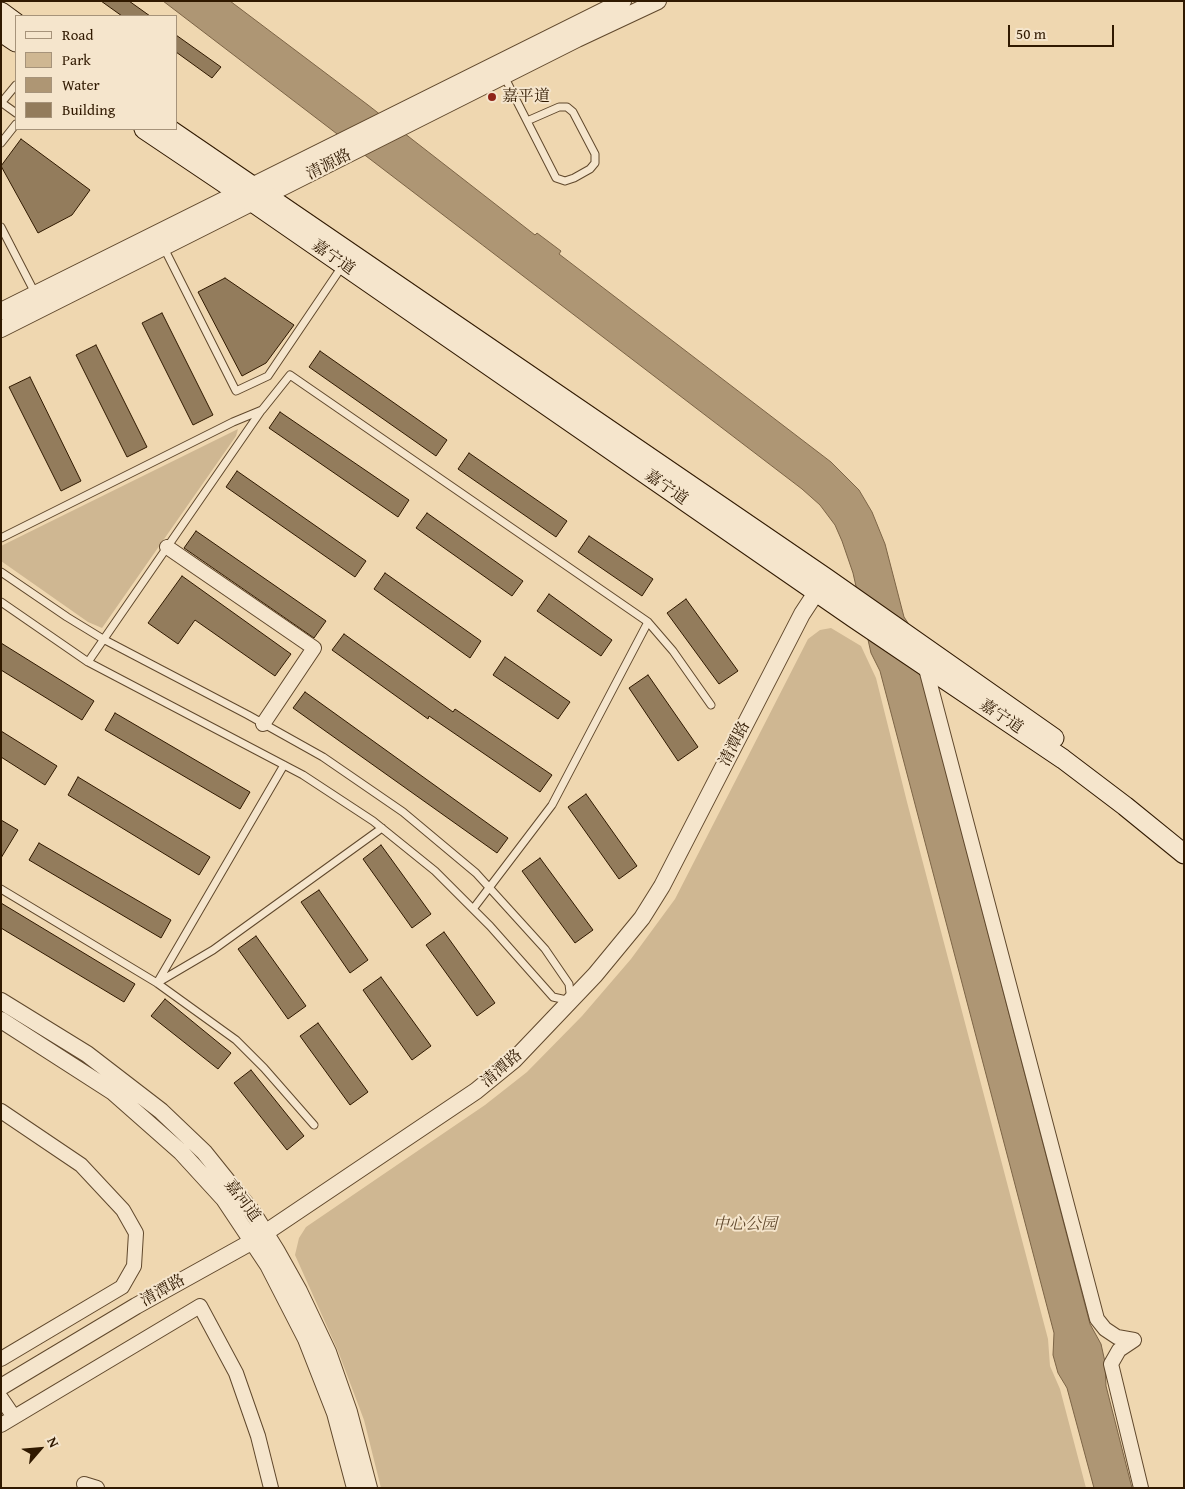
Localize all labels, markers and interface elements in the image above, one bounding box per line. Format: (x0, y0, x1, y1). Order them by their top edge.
legend (15, 15, 178, 130)
scale bar (1010, 15, 1116, 47)
text: 50 m (1016, 23, 1046, 44)
text: Road (62, 24, 93, 45)
text: Park (62, 49, 91, 70)
text: Water (62, 74, 100, 95)
place label: 嘉平道 (502, 87, 550, 107)
marker: 嘉平道 (486, 91, 498, 103)
text: Building (62, 99, 115, 120)
street label: 清源路 (303, 146, 355, 184)
street label: 嘉宁道 (308, 236, 358, 280)
street label: 嘉宁道 (641, 466, 691, 510)
street label: 嘉宁道 (976, 696, 1026, 738)
street label: 清潭路 (716, 718, 754, 770)
street label: 清潭路 (478, 1046, 526, 1092)
street label: 嘉河道 (220, 1176, 264, 1226)
park label: 中心公园 (713, 1215, 777, 1235)
street label: 清潭路 (137, 1271, 189, 1311)
north arrow (15, 1424, 65, 1474)
text: N (42, 1433, 64, 1451)

